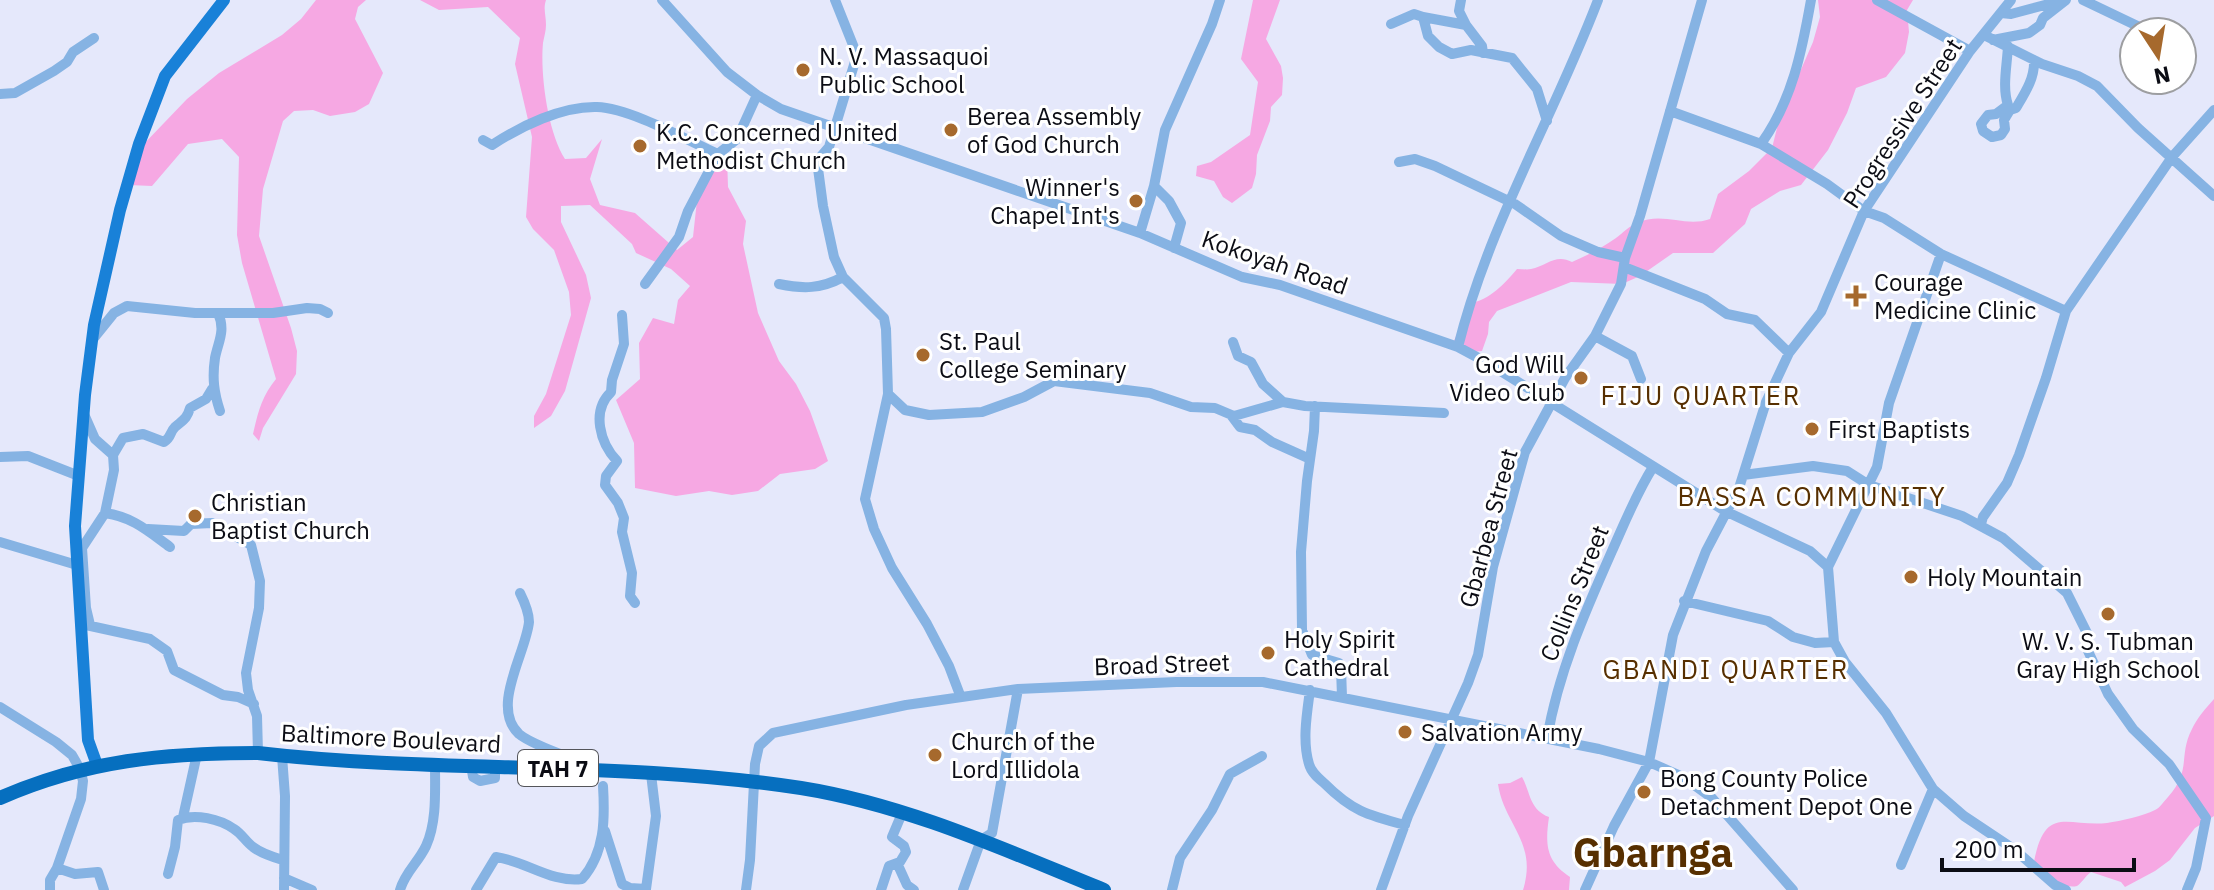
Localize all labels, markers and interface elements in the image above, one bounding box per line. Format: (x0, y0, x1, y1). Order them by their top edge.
north arrow (2118, 16, 2198, 96)
street label: Progressive Street (1835, 32, 1969, 214)
place label: N. V. Massaquoi Public School (819, 40, 989, 100)
text: N (2151, 60, 2173, 92)
marker: N. V. Massaquoi Public School (794, 61, 812, 79)
place label: Berea Assembly of God Church (967, 100, 1141, 160)
place label: K.C. Concerned United Methodist Church (656, 116, 898, 176)
marker: Berea Assembly of God Church (942, 121, 960, 139)
marker: K.C. Concerned United Methodist Church (631, 137, 649, 155)
place label: Winner's Chapel Int's (990, 171, 1120, 231)
marker: Winner's Chapel Int's (1127, 192, 1145, 210)
street label: Kokoyah Road (1198, 222, 1352, 302)
place label: Courage Medicine Clinic (1874, 266, 2036, 326)
marker: Courage Medicine Clinic (1845, 285, 1867, 307)
place label: St. Paul College Seminary (939, 325, 1126, 385)
marker: St. Paul College Seminary (914, 346, 932, 364)
place label: God Will Video Club (1449, 348, 1565, 408)
marker: God Will Video Club (1572, 369, 1590, 387)
district label: FIJU QUARTER (1600, 378, 1802, 412)
place label: First Baptists (1828, 413, 1970, 445)
marker: First Baptists (1803, 420, 1821, 438)
street label: Gbarbea Street (1451, 445, 1525, 611)
district label: BASSA COMMUNITY (1677, 479, 1947, 513)
place label: Christian Baptist Church (211, 486, 370, 546)
marker: Christian Baptist Church (186, 507, 204, 525)
street label: Collins Street (1532, 520, 1616, 666)
place label: Holy Mountain (1927, 561, 2082, 593)
marker: Holy Mountain (1902, 568, 1920, 586)
marker: W. V. S. Tubman Gray High School (2099, 605, 2117, 623)
place label: Holy Spirit Cathedral (1284, 623, 1395, 683)
place label: W. V. S. Tubman Gray High School (2016, 625, 2200, 685)
marker: Holy Spirit Cathedral (1259, 644, 1277, 662)
street label: Broad Street (1093, 646, 1231, 682)
district label: GBANDI QUARTER (1603, 652, 1849, 686)
street label: Baltimore Boulevard (280, 716, 502, 760)
place label: Salvation Army (1421, 716, 1583, 748)
marker: Salvation Army (1396, 723, 1414, 741)
place label: Church of the Lord Illidola (951, 725, 1095, 785)
marker: Church of the Lord Illidola (926, 746, 944, 764)
road number: TAH 7 (518, 750, 598, 786)
place label: Bong County Police Detachment Depot One (1660, 762, 1913, 822)
marker: Bong County Police Detachment Depot One (1635, 783, 1653, 801)
scale bar (1942, 822, 2134, 872)
district label: Gbarnga (1573, 826, 1733, 878)
text: 200 m (1954, 833, 2024, 865)

